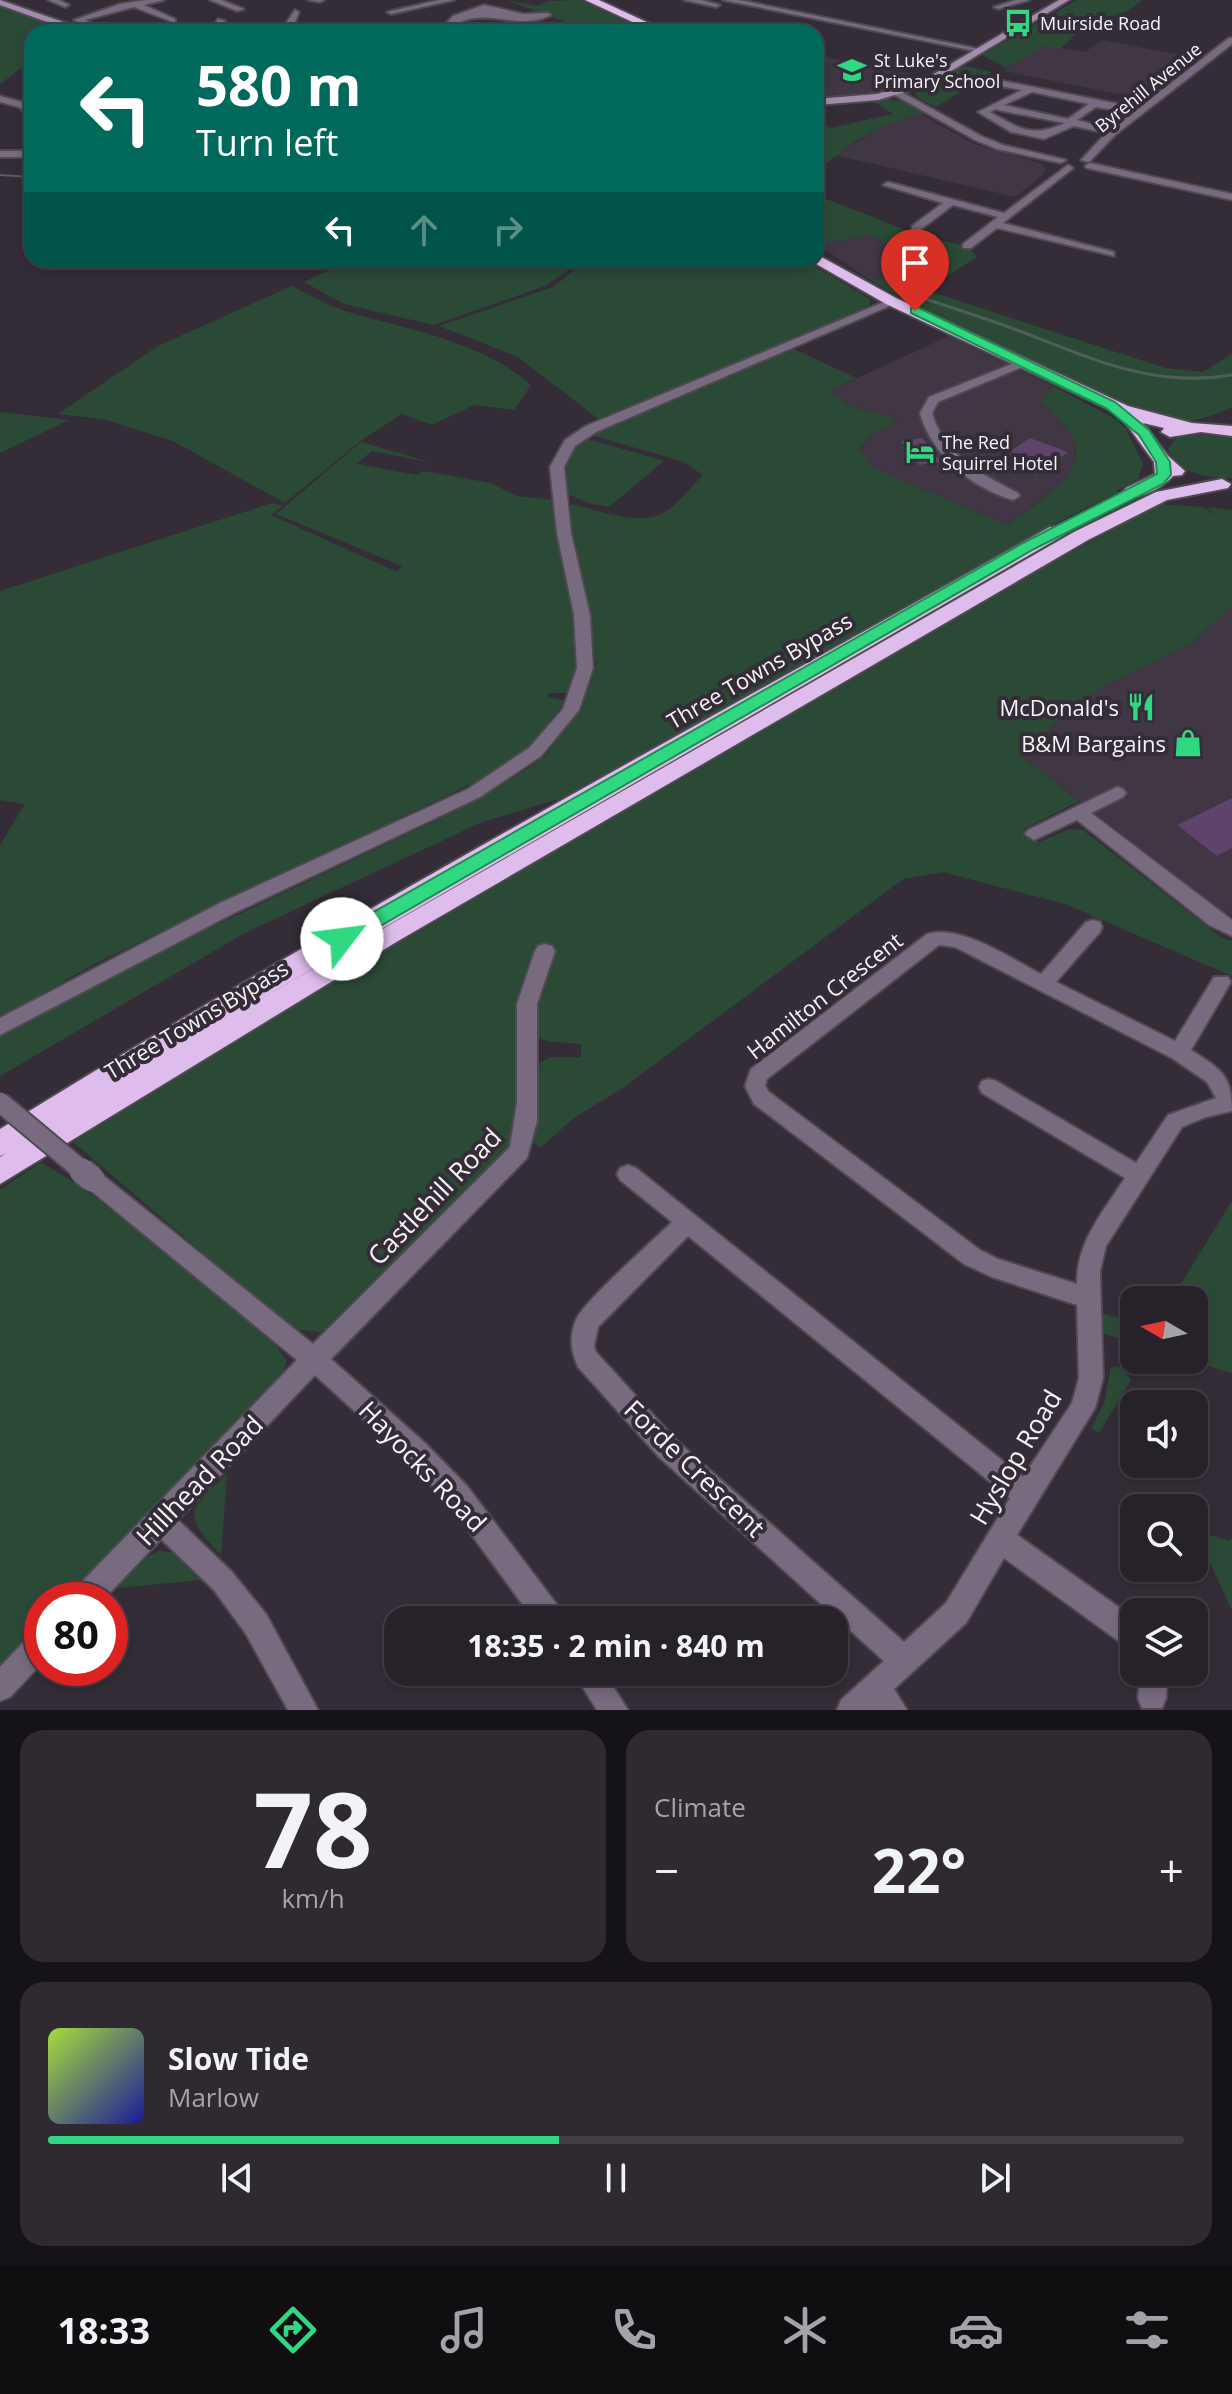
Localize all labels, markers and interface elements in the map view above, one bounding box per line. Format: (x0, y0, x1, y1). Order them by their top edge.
bus stop icon: Muirside Road (1003, 8, 1033, 38)
place label: Muirside Road (1040, 11, 1161, 35)
street label: Byrehill Avenue (1090, 37, 1206, 137)
text: 580 m (196, 46, 362, 122)
place label: St Luke's Primary School (874, 48, 1000, 93)
school or university icon: St Luke's Primary School (837, 55, 867, 85)
icon: left (64, 56, 168, 160)
text: Turn left (196, 118, 338, 167)
icon: left (318, 208, 362, 252)
icon: ahead (402, 208, 446, 252)
icon: right (486, 208, 530, 252)
pin (881, 229, 949, 311)
icon: arrive (893, 241, 937, 285)
place label: The Red Squirrel Hotel (942, 430, 1058, 475)
hotel icon: The Red Squirrel Hotel (905, 437, 935, 467)
street label: Three Towns Bypass (661, 605, 857, 735)
place label: McDonald's (999, 692, 1119, 722)
restaurant icon: McDonald's (1126, 692, 1156, 722)
place label: B&M Bargains (1021, 728, 1166, 758)
shop icon: B&M Bargains (1173, 728, 1203, 758)
position arrow (300, 897, 384, 981)
street label: Hamilton Crescent (740, 925, 908, 1065)
street label: Three Towns Bypass (99, 952, 293, 1086)
street label: Castlehill Road (359, 1119, 509, 1273)
north arrow (1120, 1286, 1208, 1374)
map controls (1120, 1286, 1208, 1686)
street label: Hyslop Road (961, 1383, 1069, 1531)
button: sound (1120, 1390, 1208, 1478)
street label: Forde Crescent (617, 1391, 773, 1545)
street label: Hayocks Road (351, 1392, 495, 1540)
street label: Hillhead Road (128, 1407, 270, 1553)
button: search (1120, 1494, 1208, 1582)
speed limit sign: 80 (24, 1582, 128, 1686)
button: layers (1120, 1598, 1208, 1686)
text: 18:35 · 2 min · 840 m (467, 1625, 765, 1666)
text: 78 (254, 1757, 372, 1898)
text: Climate (654, 1789, 746, 1825)
text: 22° (872, 1829, 966, 1911)
text: − (654, 1840, 679, 1900)
text: + (1159, 1840, 1184, 1900)
text: km/h (281, 1880, 345, 1916)
text: Slow Tide (168, 2038, 309, 2079)
text: Marlow (168, 2079, 259, 2115)
icon: previous (215, 2156, 259, 2200)
icon: pause (594, 2156, 638, 2200)
icon: next (973, 2156, 1017, 2200)
icon: directions (265, 2302, 321, 2358)
icon: music (436, 2302, 492, 2358)
icon: phone (606, 2302, 662, 2358)
icon: climate (777, 2302, 833, 2358)
icon: car (948, 2302, 1004, 2358)
icon: filters (1119, 2302, 1175, 2358)
text: 18:33 (57, 2306, 150, 2355)

